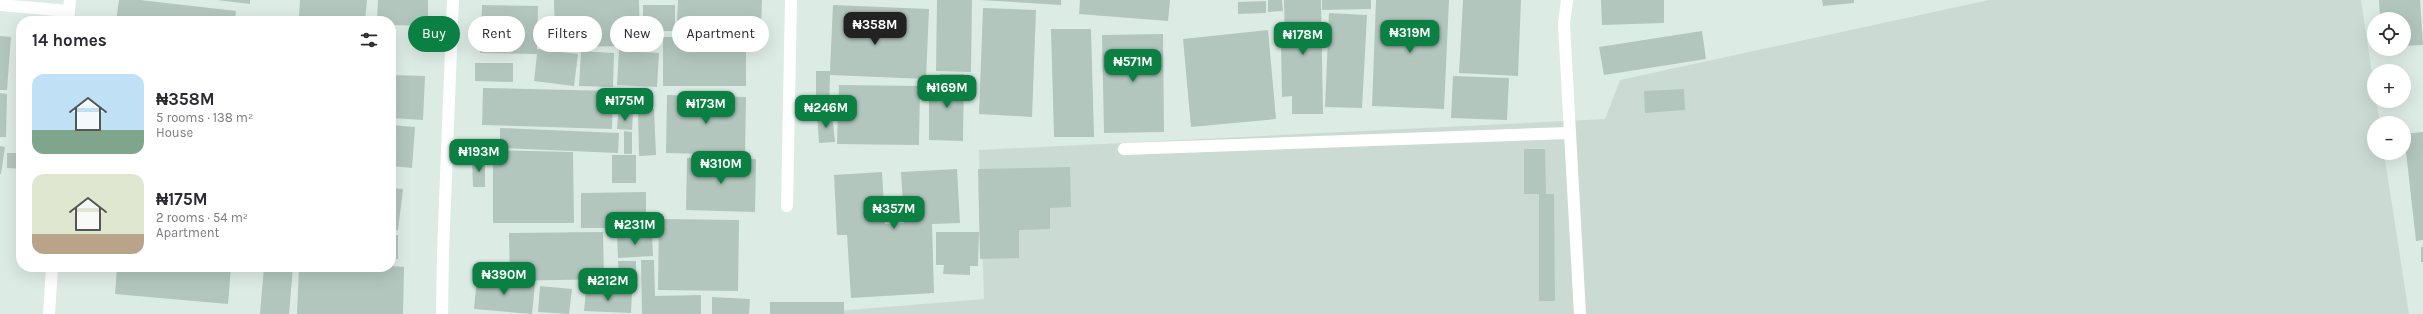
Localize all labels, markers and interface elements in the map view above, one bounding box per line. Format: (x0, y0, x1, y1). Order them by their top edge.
pin: ₦358M (847, 12, 903, 46)
map controls (2367, 12, 2411, 160)
button: locate (2367, 12, 2411, 56)
chip: Buy (408, 16, 460, 52)
chip: Rent (468, 16, 525, 52)
chip: Filters (533, 16, 602, 52)
chip: New (610, 16, 664, 52)
chip: Apartment (672, 16, 769, 52)
text: ₦358M (853, 17, 897, 32)
pin: ₦319M (1382, 20, 1438, 54)
pin: ₦178M (1275, 22, 1331, 56)
text: ₦319M (1389, 25, 1431, 40)
text: ₦178M (1283, 27, 1323, 42)
icon: filters (358, 29, 380, 51)
text: 14 homes (32, 30, 107, 50)
pin: ₦571M (1105, 49, 1161, 83)
text: ₦571M (1113, 54, 1153, 69)
button: + (2367, 64, 2411, 108)
pin: ₦169M (919, 75, 975, 109)
text: ₦169M (926, 80, 968, 95)
pin: ₦175M (597, 88, 653, 122)
text: ₦358M (156, 89, 215, 109)
icon: home (64, 90, 112, 138)
pin: ₦173M (678, 91, 734, 125)
text: ₦175M (605, 93, 645, 108)
pin: ₦246M (798, 95, 854, 129)
text: ₦173M (686, 96, 726, 111)
text: ₦246M (804, 100, 848, 115)
text: 5 rooms · 138 m² (156, 110, 253, 125)
button: − (2367, 116, 2411, 160)
text: House (156, 125, 193, 140)
pin: ₦193M (451, 139, 507, 173)
text: ₦193M (458, 144, 500, 159)
pin: ₦310M (693, 151, 749, 185)
text: ₦310M (700, 156, 742, 171)
text: ₦175M (156, 189, 208, 209)
icon: home (64, 190, 112, 238)
pin: ₦357M (866, 196, 922, 230)
text: ₦357M (873, 201, 915, 216)
text: 2 rooms · 54 m² (156, 210, 248, 225)
pin: ₦231M (607, 212, 663, 246)
text: ₦231M (614, 217, 656, 232)
text: Apartment (156, 225, 219, 240)
pin: ₦390M (476, 262, 532, 296)
text: ₦390M (482, 267, 527, 282)
pin: ₦212M (580, 268, 636, 302)
text: ₦212M (587, 273, 629, 288)

